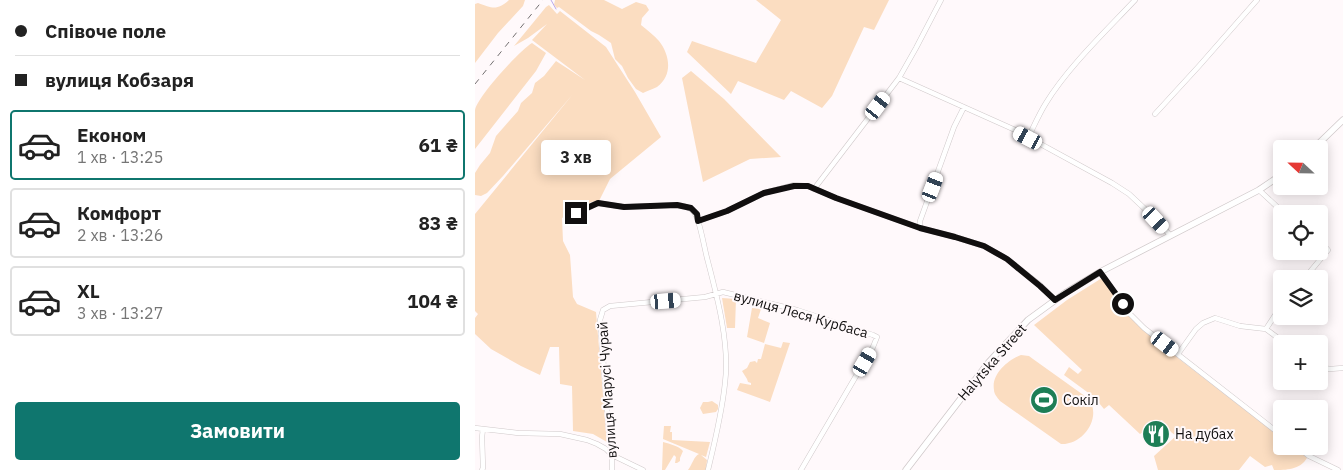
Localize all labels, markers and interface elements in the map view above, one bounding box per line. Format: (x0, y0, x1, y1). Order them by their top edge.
text: Співоче поле (45, 19, 166, 43)
text: вулиця Кобзаря (45, 68, 194, 92)
car (862, 90, 893, 122)
icon: car (17, 123, 62, 168)
text: Економ (77, 123, 146, 147)
car (1011, 124, 1044, 152)
text: 61 ₴ (418, 133, 458, 157)
callout: 3 хв (541, 140, 611, 176)
north arrow (1273, 140, 1327, 195)
map controls (1273, 140, 1328, 455)
text: 1 хв · 13:25 (77, 147, 163, 167)
text: 3 хв (560, 147, 592, 167)
car (920, 170, 945, 204)
icon: car (17, 201, 62, 246)
text: Комфорт (77, 201, 161, 225)
route end (565, 202, 587, 224)
car (1140, 204, 1171, 236)
button: locate (1273, 205, 1328, 260)
text: 83 ₴ (418, 211, 458, 235)
text: 2 хв · 13:26 (77, 225, 163, 245)
button: layers (1273, 270, 1328, 325)
icon: car (17, 279, 62, 324)
text: XL (77, 279, 100, 303)
street label: вулиця Леся Курбаса (732, 286, 871, 342)
text: 104 ₴ (407, 289, 458, 313)
car (650, 292, 681, 310)
route start (1112, 293, 1134, 315)
text: 3 хв · 13:27 (77, 303, 163, 323)
street label: Halytska Street (954, 320, 1030, 404)
street label: вулиця Марусі Чурай (593, 321, 621, 459)
car (1148, 329, 1181, 359)
button: + (1273, 335, 1328, 390)
car (851, 345, 878, 379)
sports icon: Сокіл (1029, 385, 1059, 415)
place label: Сокіл (1063, 391, 1099, 409)
button: − (1273, 400, 1328, 455)
button: Замовити (15, 402, 460, 460)
restaurant icon: На дубах (1141, 419, 1171, 449)
place label: На дубах (1175, 425, 1234, 443)

